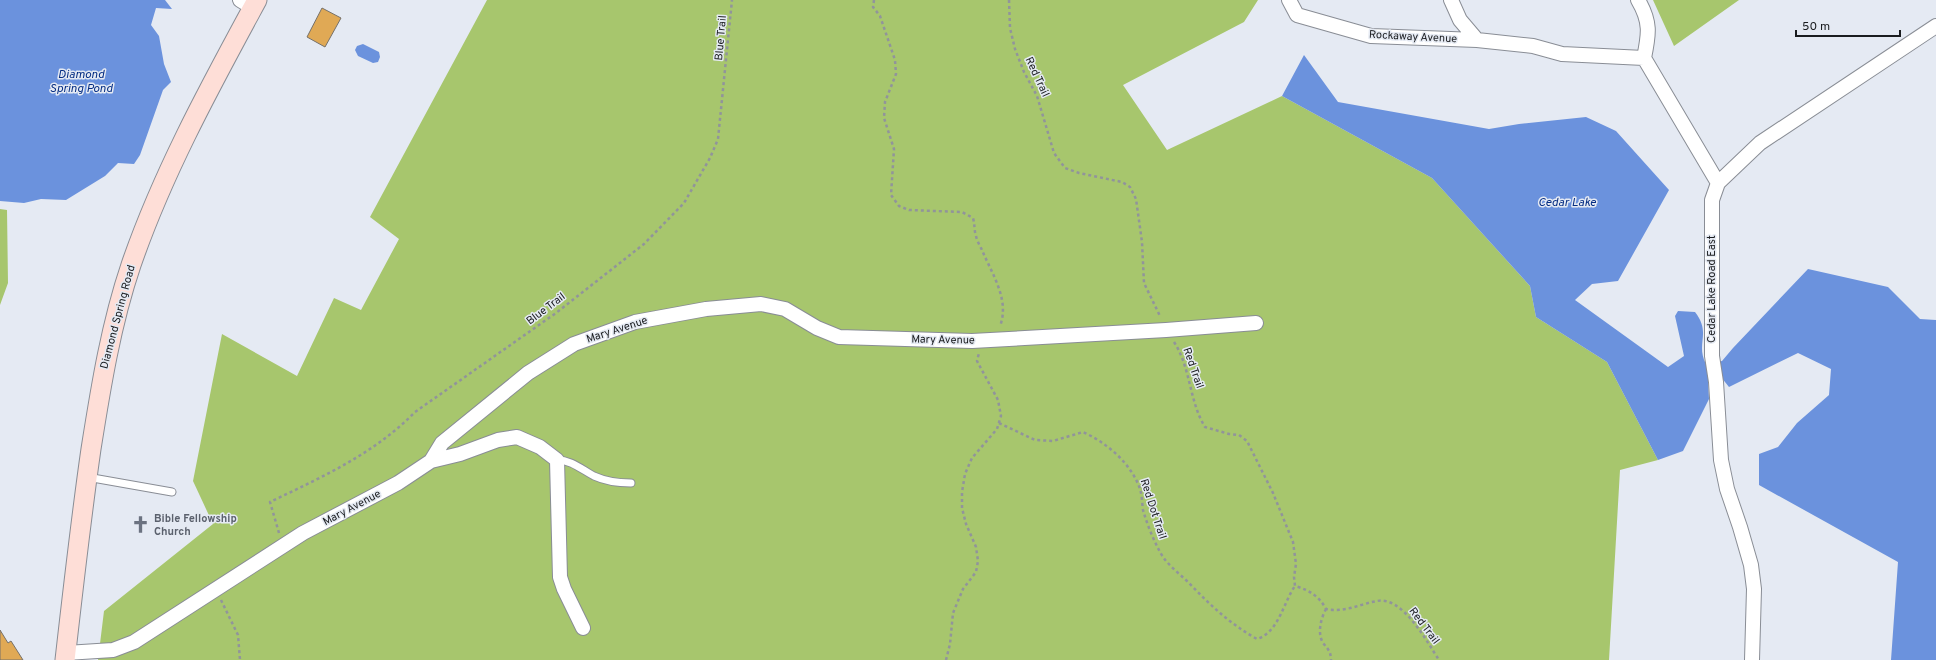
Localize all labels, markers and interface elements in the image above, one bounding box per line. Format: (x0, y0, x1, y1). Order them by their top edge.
scale bar (1796, 12, 1900, 38)
street label: Blue Trail (712, 15, 730, 61)
text: 50 m (1802, 19, 1830, 35)
street label: Rockaway Avenue (1369, 28, 1458, 46)
street label: Red Trail (1022, 55, 1052, 99)
water label: Diamond Spring Pond (50, 67, 114, 97)
water label: Cedar Lake (1538, 195, 1597, 211)
street label: Cedar Lake Road East (1705, 235, 1719, 343)
street label: Diamond Spring Road (97, 263, 139, 371)
street label: Blue Trail (524, 290, 568, 328)
street label: Mary Avenue (585, 313, 649, 346)
street label: Mary Avenue (911, 332, 975, 348)
street label: Red Trail (1179, 346, 1207, 390)
street label: Red Dot Trail (1137, 477, 1169, 541)
street label: Mary Avenue (321, 487, 383, 529)
place label: Bible Fellowship Church (154, 512, 237, 539)
church icon: Bible Fellowship Church (131, 515, 151, 535)
street label: Red Trail (1406, 605, 1442, 647)

